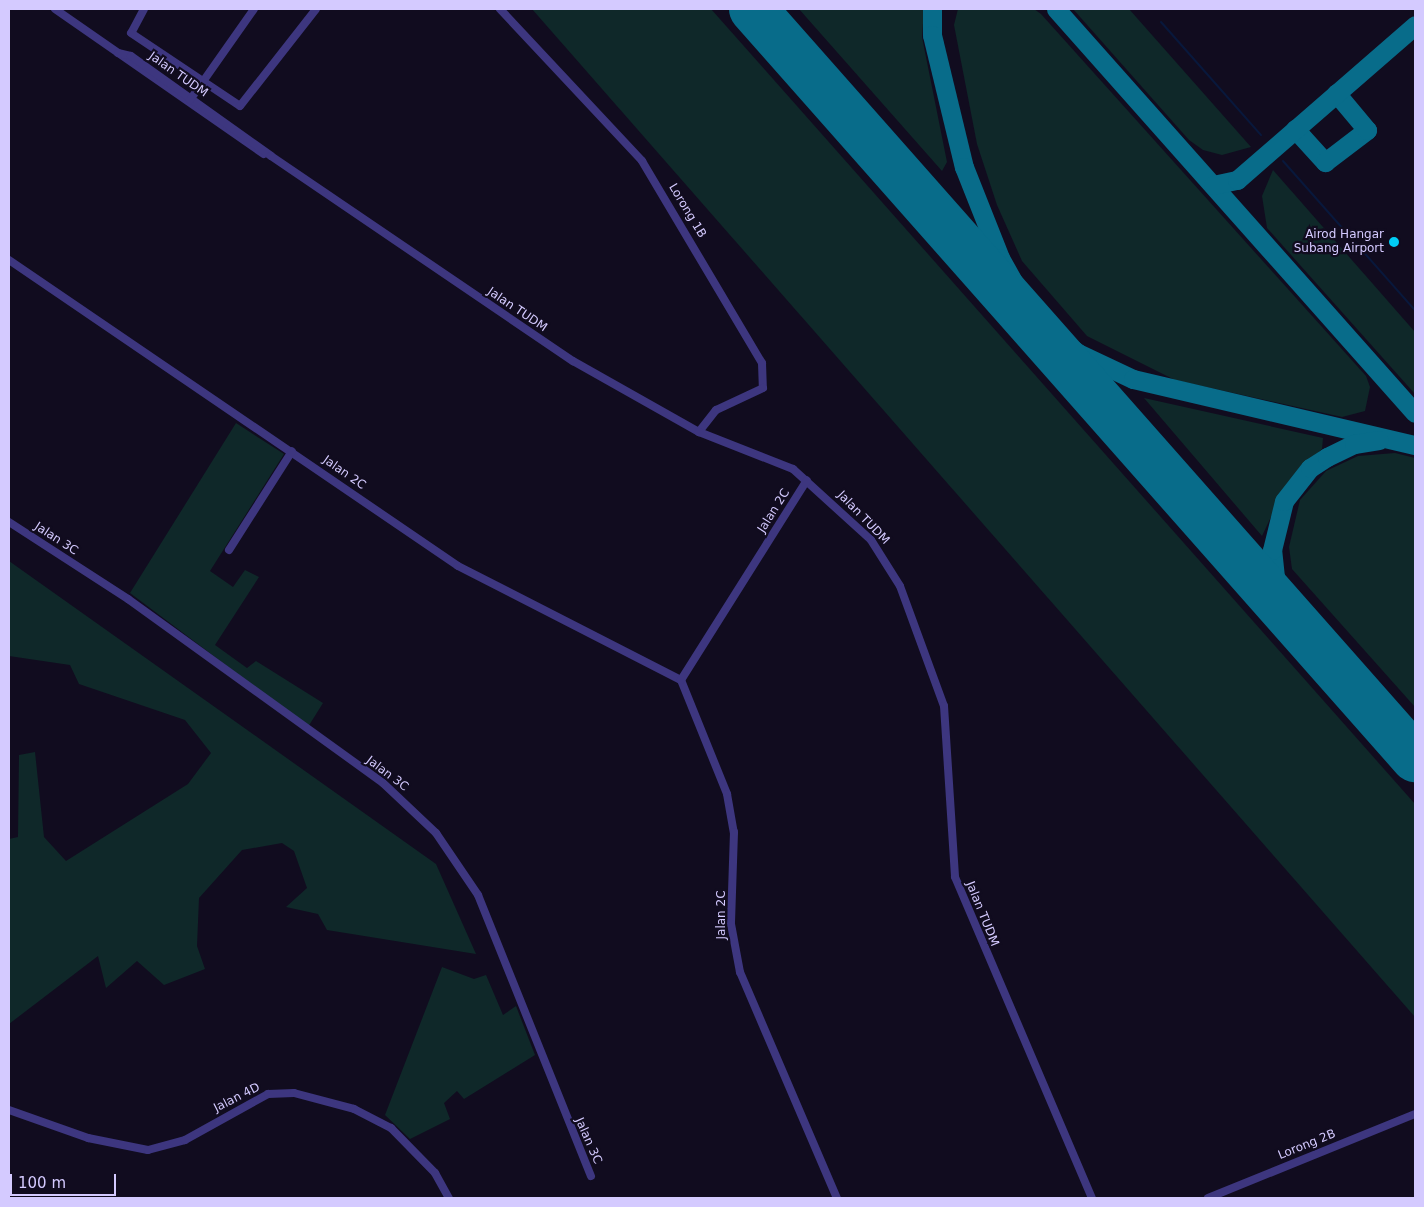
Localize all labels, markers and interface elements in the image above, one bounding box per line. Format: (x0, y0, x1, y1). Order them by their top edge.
street label: Jalan TUDM (146, 49, 210, 101)
street label: Lorong 1B (665, 181, 709, 241)
place label: Airod Hangar Subang Airport (1294, 228, 1384, 256)
marker: Airod Hangar Subang Airport (1388, 236, 1400, 248)
street label: Jalan TUDM (484, 285, 550, 335)
street label: Jalan 2C (320, 453, 368, 493)
street label: Jalan 2C (755, 486, 793, 536)
street label: Jalan TUDM (834, 488, 892, 548)
street label: Jalan 3C (32, 520, 80, 558)
street label: Jalan 3C (363, 754, 411, 794)
street label: Jalan TUDM (962, 879, 1002, 949)
street label: Jalan 2C (715, 890, 729, 940)
street label: Jalan 4D (212, 1080, 262, 1116)
street label: Jalan 3C (571, 1116, 605, 1166)
street label: Lorong 2B (1276, 1127, 1338, 1163)
scale bar (12, 1164, 119, 1196)
text: 100 m (18, 1174, 66, 1192)

